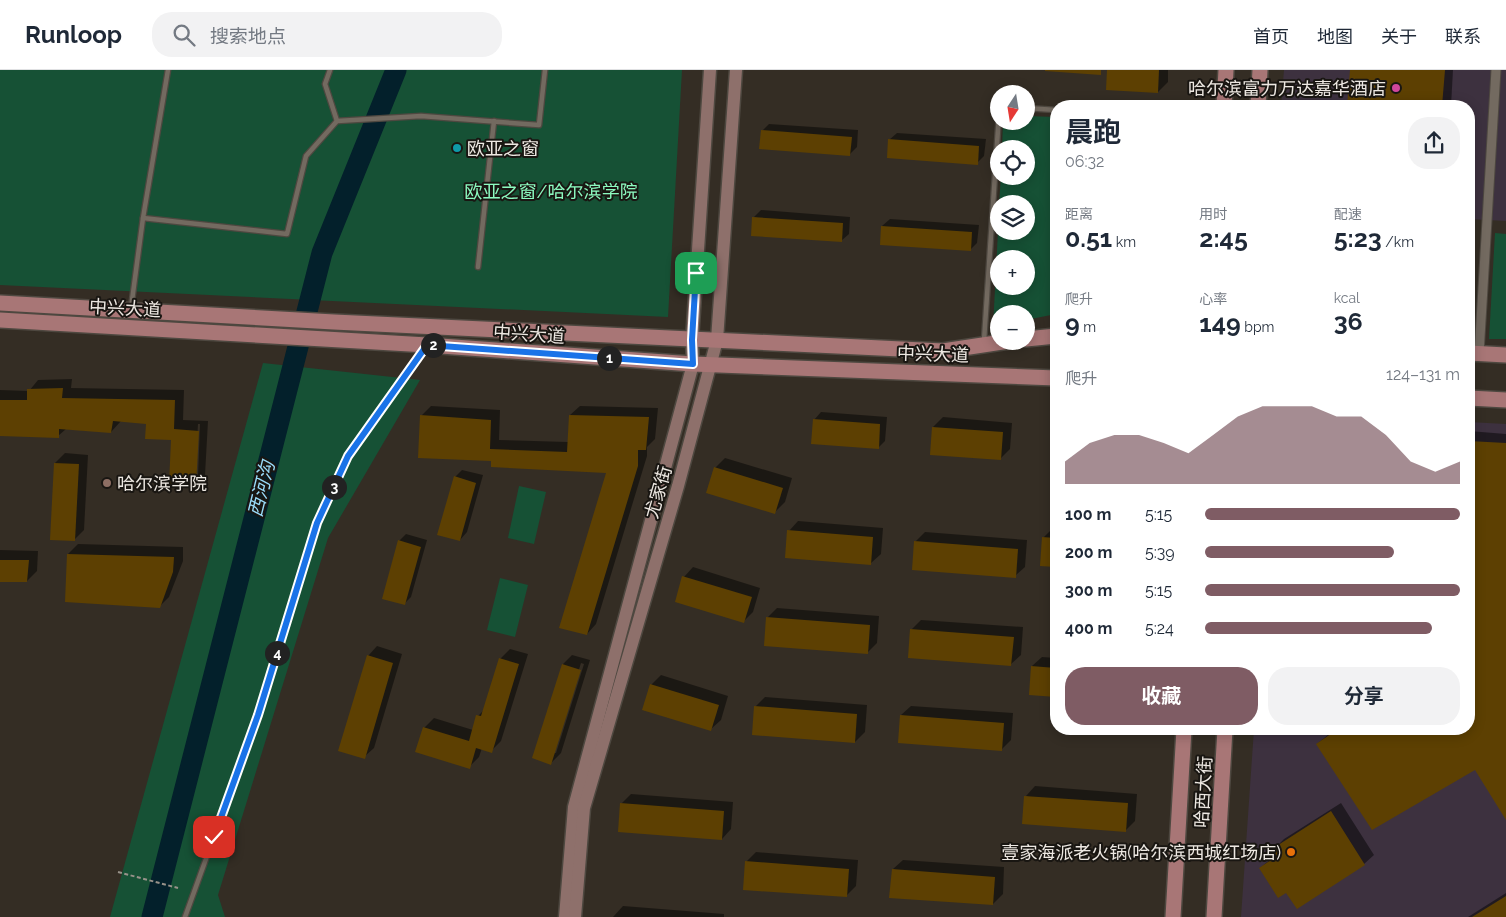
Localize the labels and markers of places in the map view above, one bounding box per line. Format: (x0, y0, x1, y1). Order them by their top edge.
place label: 哈尔滨富力万达嘉华酒店 (1188, 78, 1386, 99)
marker: 哈尔滨富力万达嘉华酒店 (1390, 82, 1402, 94)
place label: 欧亚之窗 (467, 138, 539, 159)
marker: 欧亚之窗 (451, 142, 463, 154)
pin (675, 252, 717, 294)
pin: 2 (420, 332, 446, 358)
pin: 1 (596, 346, 622, 370)
place label: 哈尔滨学院 (117, 473, 207, 494)
pin: 3 (322, 474, 346, 500)
marker: 哈尔滨学院 (101, 477, 113, 489)
pin: 4 (264, 640, 290, 666)
pin (193, 816, 235, 858)
place label: 壹家海派老火锅(哈尔滨西城红场店) (1001, 842, 1281, 863)
marker: 壹家海派老火锅(哈尔滨西城红场店) (1285, 846, 1297, 858)

